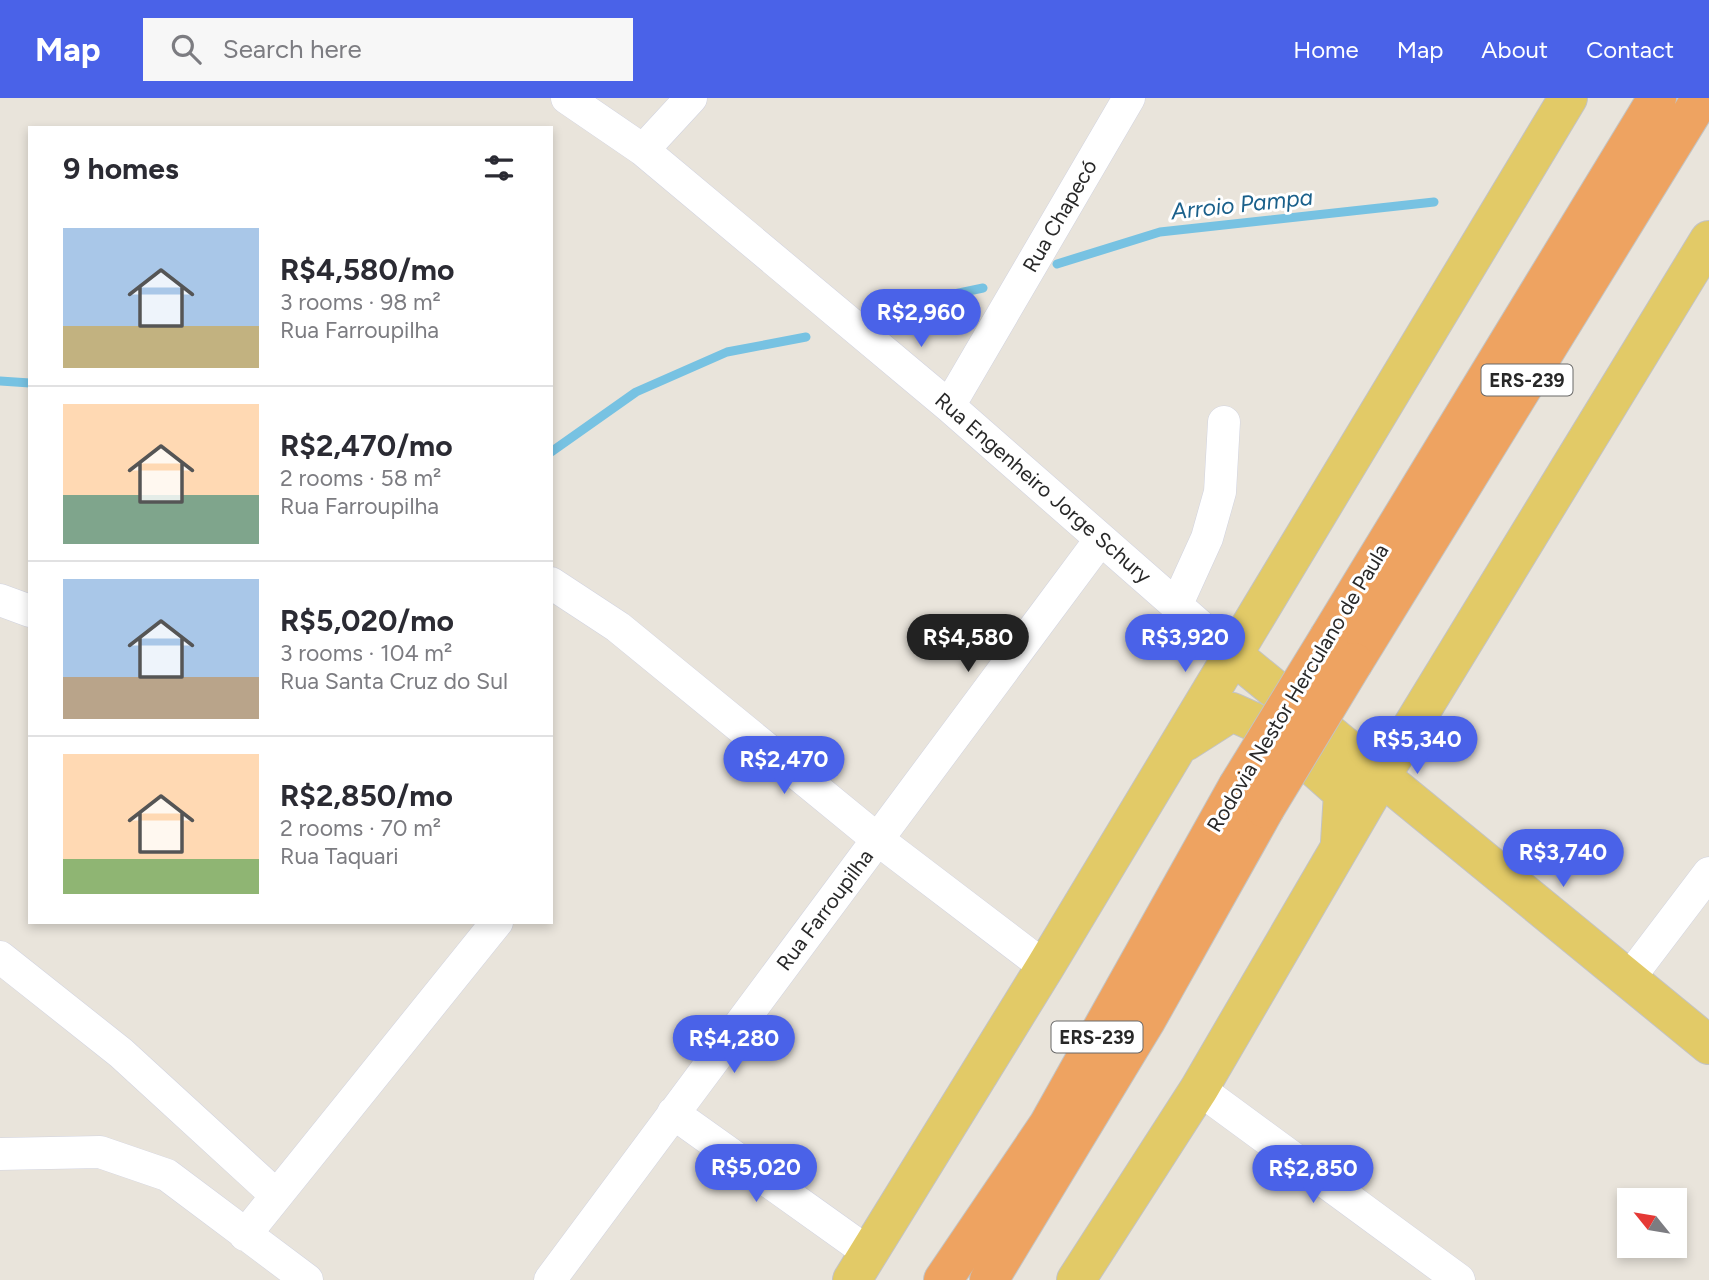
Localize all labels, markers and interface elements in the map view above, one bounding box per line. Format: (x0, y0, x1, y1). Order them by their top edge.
search box (143, 18, 633, 81)
text: Map (35, 30, 101, 69)
icon: search (167, 30, 205, 68)
text: Search here (223, 33, 362, 65)
text: Home (1293, 35, 1359, 64)
text: Map (1397, 35, 1443, 64)
text: About (1481, 35, 1548, 64)
text: Contact (1586, 35, 1674, 64)
icon: filters (480, 149, 518, 187)
text: 9 homes (63, 150, 179, 187)
street label: Rua Chapecó (1017, 155, 1102, 276)
water label: Arroio Pampa (1169, 183, 1314, 225)
text: R$4,580/mo (280, 251, 454, 288)
icon: home (119, 256, 203, 340)
text: 3 rooms · 98 m² (280, 288, 441, 316)
pin: R$2,960 (856, 289, 986, 349)
text: R$2,960 (877, 298, 965, 326)
text: Rua Farroupilha (280, 316, 439, 344)
road number: ERS-239 (1482, 364, 1572, 396)
street label: Rua Engenheiro Jorge Schury (930, 387, 1156, 588)
text: R$2,470/mo (280, 427, 453, 464)
icon: home (119, 432, 203, 516)
text: 2 rooms · 58 m² (280, 464, 441, 492)
text: Rua Farroupilha (280, 492, 439, 520)
street label: Rodovia Nestor Herculano de Paula (1201, 539, 1394, 836)
text: R$5,020/mo (280, 602, 454, 639)
icon: home (119, 607, 203, 691)
pin: R$4,580 (903, 614, 1033, 674)
pin: R$3,920 (1120, 614, 1250, 674)
text: R$4,580 (923, 623, 1013, 651)
text: R$3,920 (1141, 623, 1229, 651)
text: 3 rooms · 104 m² (280, 639, 452, 667)
text: Rua Santa Cruz do Sul (280, 667, 508, 695)
pin: R$5,340 (1352, 716, 1482, 776)
text: R$5,340 (1372, 725, 1462, 753)
pin: R$2,470 (719, 736, 849, 796)
text: R$2,470 (739, 745, 829, 773)
text: R$2,850/mo (280, 777, 453, 814)
icon: home (119, 782, 203, 866)
text: 2 rooms · 70 m² (280, 814, 441, 842)
pin: R$3,740 (1498, 830, 1628, 889)
text: R$3,740 (1519, 838, 1607, 866)
text: Rua Taquari (280, 842, 399, 870)
street label: Rua Farroupilha (771, 844, 878, 975)
pin: R$4,280 (669, 1016, 799, 1075)
road number: ERS-239 (1052, 1021, 1142, 1052)
text: R$4,280 (689, 1024, 779, 1052)
pin: R$5,020 (691, 1144, 821, 1204)
pin: R$2,850 (1248, 1146, 1378, 1205)
text: R$5,020 (711, 1153, 801, 1181)
text: R$2,850 (1268, 1154, 1358, 1182)
north arrow (1617, 1188, 1687, 1258)
map controls (1617, 1188, 1687, 1258)

